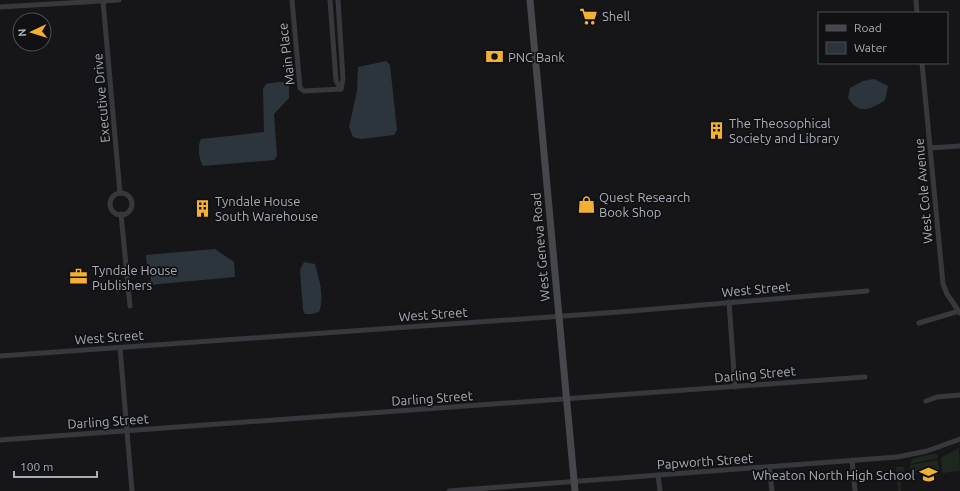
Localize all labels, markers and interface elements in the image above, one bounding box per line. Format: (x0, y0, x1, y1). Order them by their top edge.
supermarket icon: Shell (579, 6, 599, 26)
place label: Shell (602, 9, 631, 23)
north arrow (12, 12, 52, 52)
legend (818, 12, 948, 64)
text: Road (854, 21, 882, 34)
street label: Main Place (275, 22, 297, 86)
text: N (16, 28, 28, 37)
text: Water (854, 41, 887, 54)
bank icon: PNC Bank (485, 47, 505, 67)
place label: PNC Bank (508, 50, 565, 64)
street label: Executive Drive (90, 53, 112, 143)
place label: The Theosophical Society and Library (729, 116, 839, 145)
building icon: The Theosophical Society and Library (706, 120, 726, 140)
street label: West Cole Avenue (911, 138, 935, 244)
place label: Quest Research Book Shop (599, 190, 691, 219)
street label: West Geneva Road (528, 192, 552, 302)
place label: Tyndale House South Warehouse (215, 194, 318, 223)
shop icon: Quest Research Book Shop (576, 194, 596, 214)
building icon: Tyndale House South Warehouse (192, 198, 212, 218)
place label: Tyndale House Publishers (92, 263, 177, 292)
office icon: Tyndale House Publishers (69, 267, 89, 287)
street label: West Street (721, 279, 791, 299)
street label: West Street (398, 305, 468, 323)
street label: West Street (74, 328, 144, 346)
street label: Darling Street (714, 363, 796, 385)
street label: Darling Street (391, 388, 473, 408)
street label: Darling Street (67, 411, 149, 431)
street label: Papworth Street (656, 451, 754, 471)
scale bar (14, 453, 97, 479)
text: 100 m (20, 460, 53, 473)
school or university icon: Wheaton North High School (918, 465, 938, 485)
place label: Wheaton North High School (752, 468, 916, 482)

